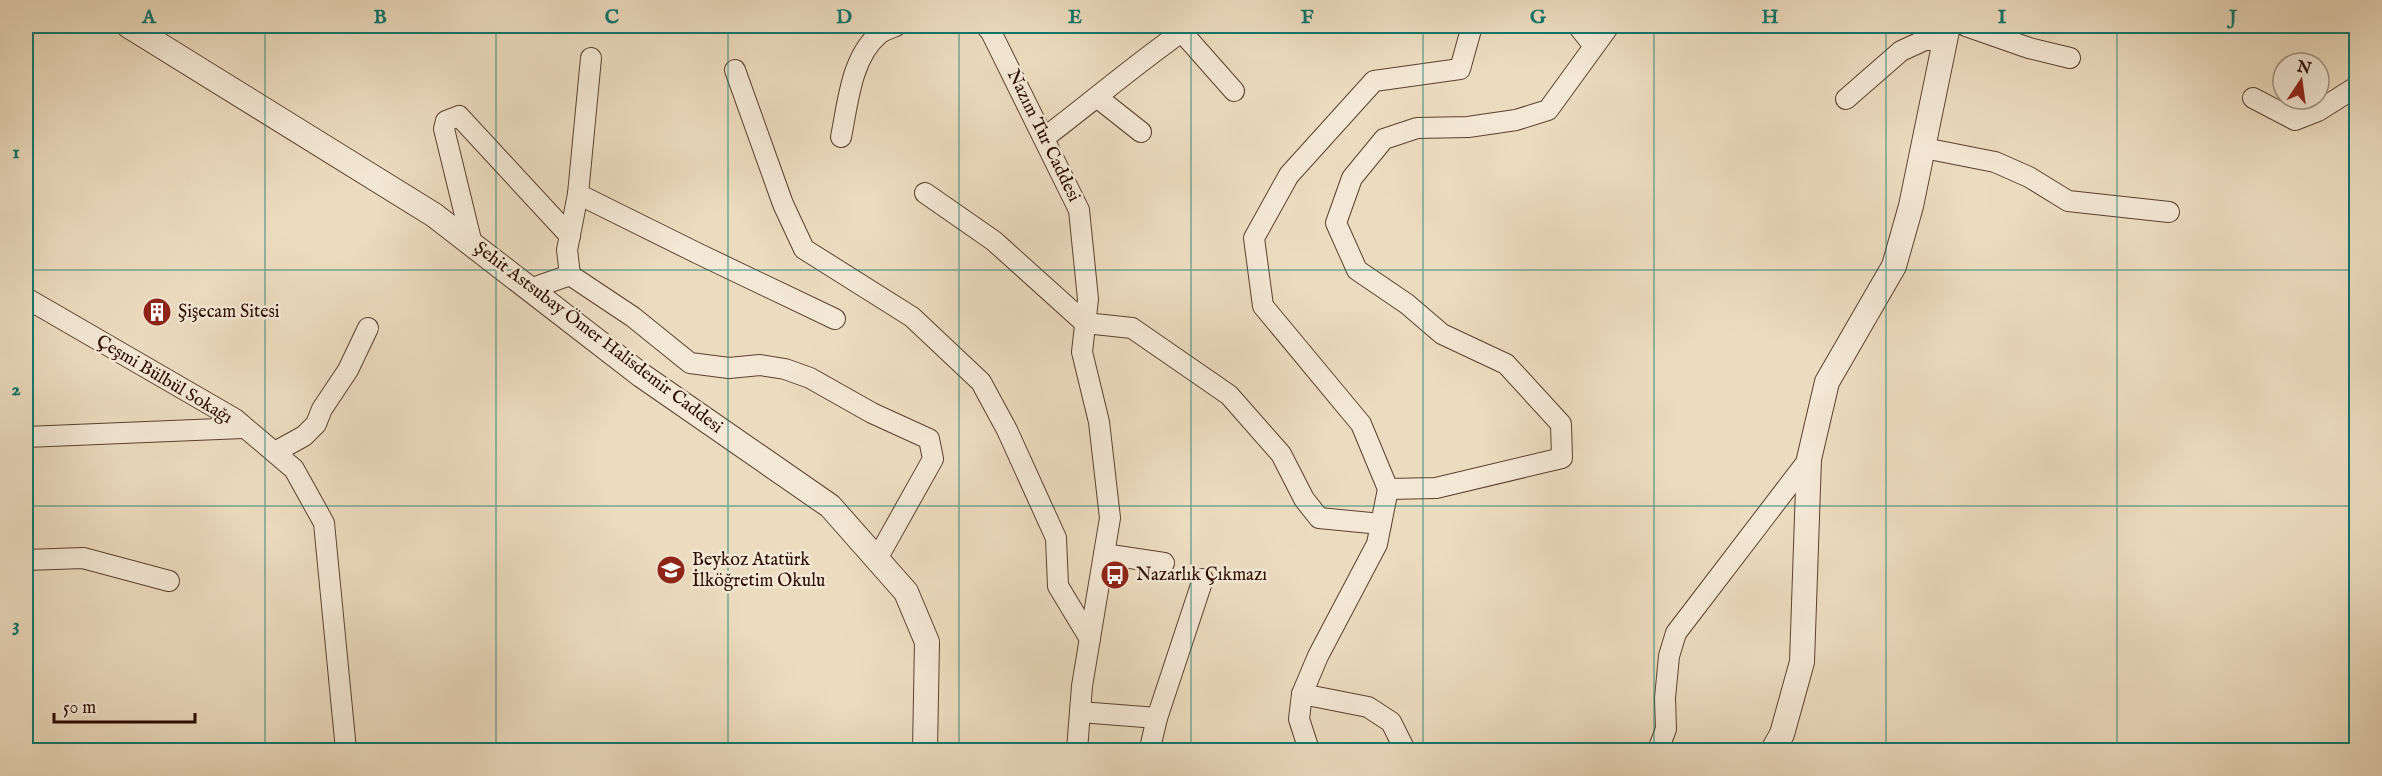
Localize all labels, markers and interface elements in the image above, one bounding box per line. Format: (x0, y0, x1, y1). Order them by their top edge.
text: A (141, 5, 157, 30)
text: B (373, 5, 387, 30)
text: C (605, 5, 619, 30)
text: D (836, 5, 852, 30)
text: E (1068, 5, 1082, 30)
text: F (1301, 5, 1314, 30)
text: G (1530, 5, 1547, 30)
text: H (1761, 5, 1779, 30)
text: I (1998, 5, 2007, 30)
text: J (2226, 5, 2238, 30)
north arrow (2271, 51, 2331, 111)
text: N (2294, 57, 2313, 80)
street label: Nazım Tur Caddesi (1001, 66, 1085, 206)
text: 1 (12, 140, 20, 165)
street label: Şehit Astsubay Ömer Halisdemir Caddesi (469, 236, 728, 439)
building icon: Şişecam Sitesi (141, 296, 173, 328)
place label: Şişecam Sitesi (178, 301, 280, 324)
street label: Çeşmi Bülbül Sokağı (92, 330, 236, 430)
text: 2 (11, 377, 21, 402)
place label: Beykoz Atatürk İlköğretim Okulu (692, 549, 825, 593)
school or university icon: Beykoz Atatürk İlköğretim Okulu (655, 554, 687, 586)
bus stop icon: Nazarlık Çıkmazı (1099, 559, 1131, 591)
place label: Nazarlık Çıkmazı (1136, 564, 1267, 587)
text: 3 (12, 613, 20, 638)
scale bar (54, 686, 195, 724)
text: 50 m (63, 697, 96, 720)

